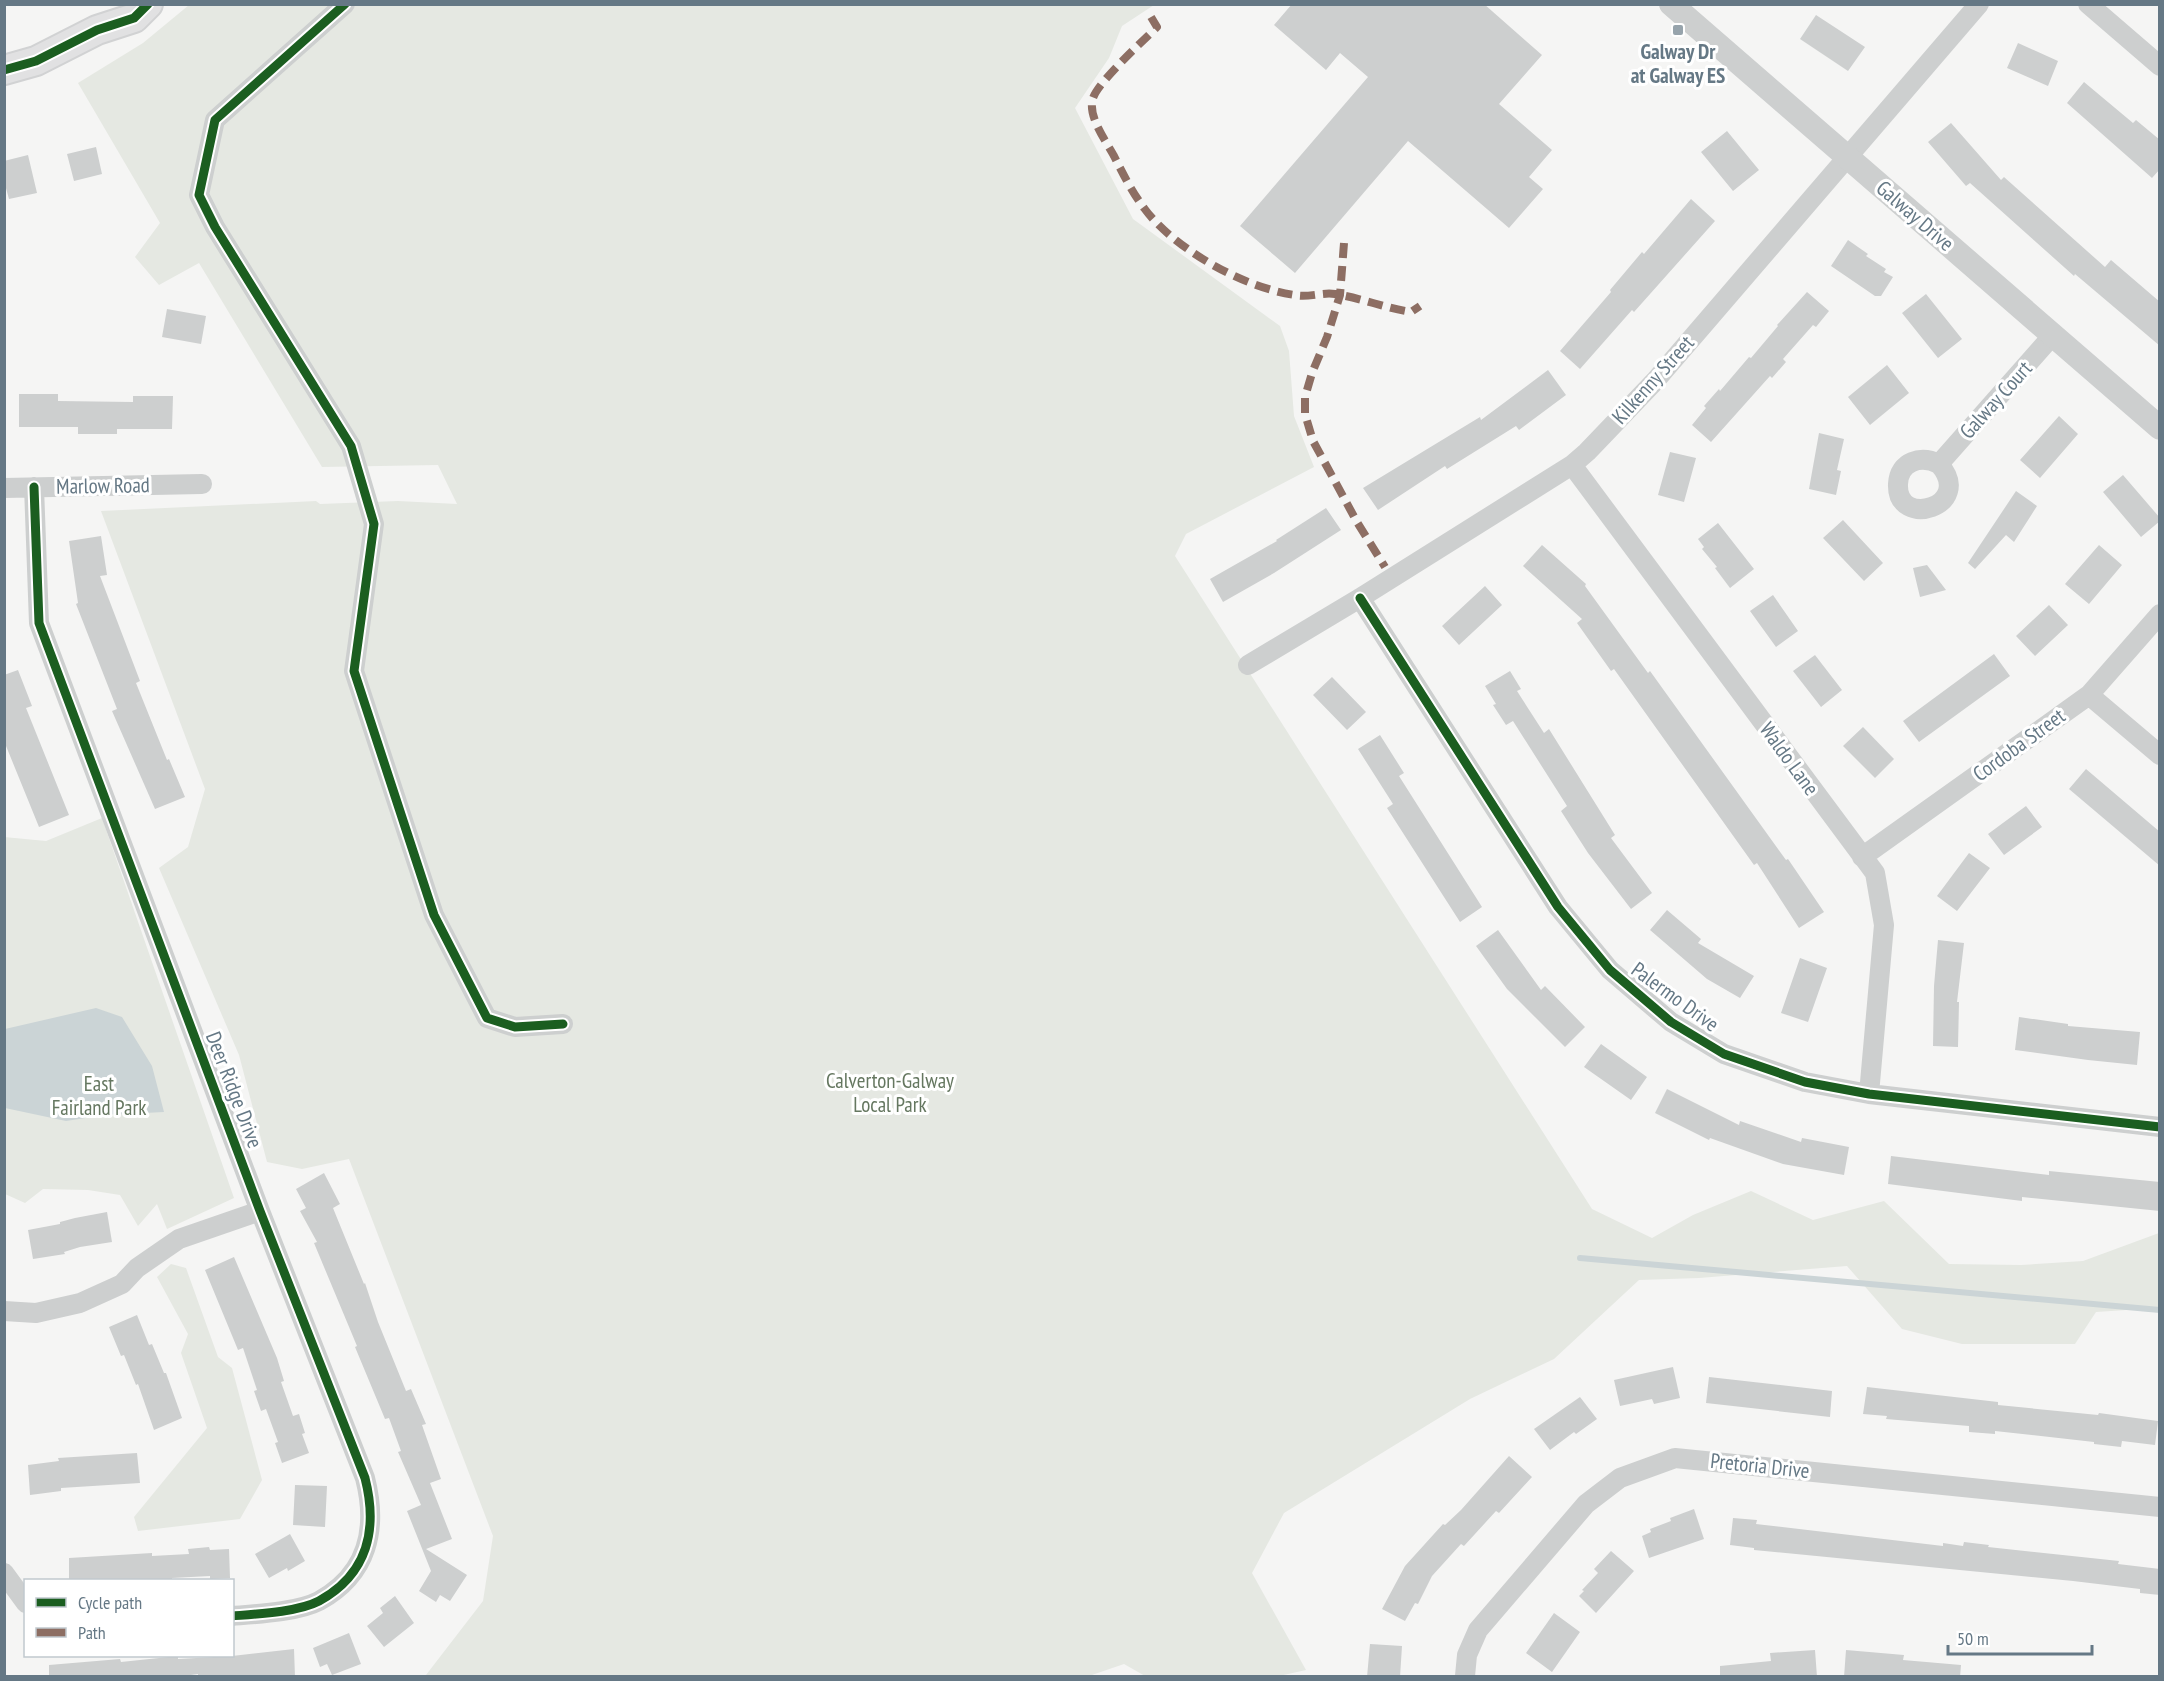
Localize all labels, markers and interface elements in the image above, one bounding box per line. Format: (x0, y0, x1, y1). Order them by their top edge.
marker: Galway Dr at Galway ES (1671, 23, 1685, 37)
place label: Galway Dr at Galway ES (1631, 38, 1725, 89)
street label: Galway Drive (1871, 174, 1960, 257)
street label: Kilkenny Street (1606, 330, 1700, 430)
street label: Galway Court (1954, 355, 2038, 444)
street label: Marlow Road (56, 471, 150, 500)
street label: Cordoba Street (1967, 702, 2070, 787)
street label: Waldo Lane (1754, 717, 1825, 801)
street label: Palermo Drive (1626, 956, 1724, 1037)
street label: Deer Ridge Drive (200, 1028, 269, 1152)
park label: Calverton-Galway Local Park (826, 1067, 954, 1118)
park label: East Fairland Park (52, 1070, 146, 1121)
street label: Pretoria Drive (1709, 1447, 1811, 1484)
legend (24, 1579, 234, 1657)
text: Cycle path (78, 1591, 142, 1614)
scale bar (1948, 1618, 2092, 1656)
text: Path (78, 1621, 106, 1644)
text: 50 m (1957, 1627, 1989, 1650)

